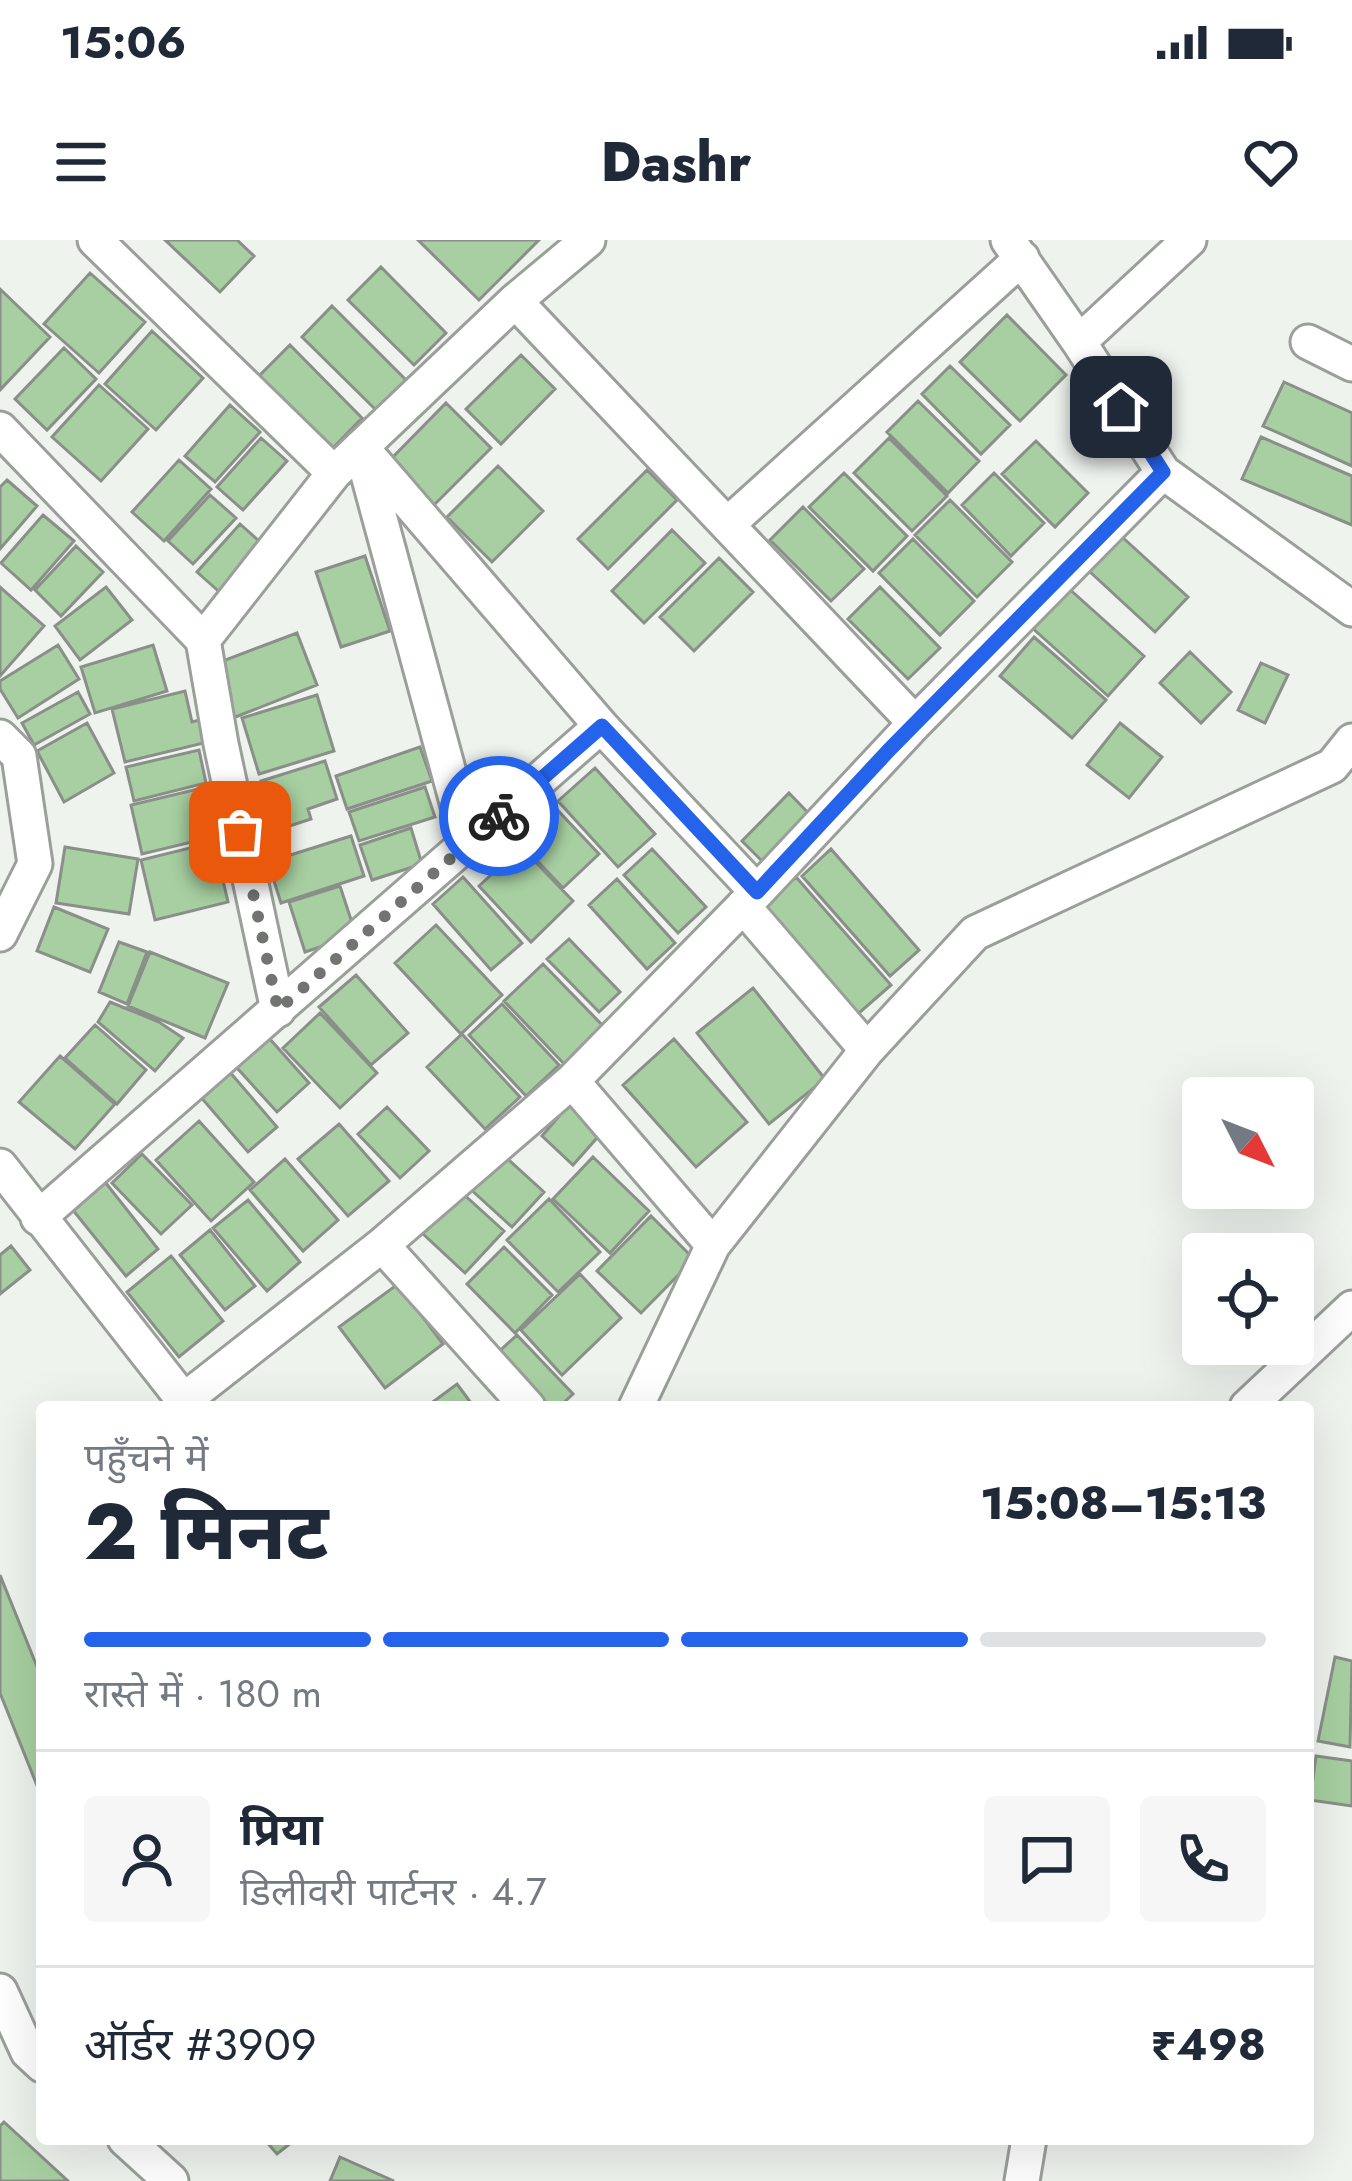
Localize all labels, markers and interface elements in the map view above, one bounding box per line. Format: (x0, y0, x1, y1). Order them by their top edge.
text: 15:06 (60, 10, 186, 75)
text: Dashr (601, 123, 751, 201)
icon: menu (48, 129, 114, 195)
icon: heart (1238, 129, 1304, 195)
pin (1070, 356, 1172, 458)
icon: home (1088, 374, 1154, 440)
courier (439, 756, 559, 876)
pin (189, 781, 291, 883)
icon: bike (466, 783, 532, 849)
icon: bag (207, 799, 273, 865)
north arrow (1182, 1077, 1314, 1209)
map controls (1182, 1077, 1314, 1365)
button: locate (1182, 1233, 1314, 1365)
text: पहुँचने में (84, 1429, 208, 1486)
text: 15:08–15:13 (980, 1471, 1266, 1536)
text: 2 मिनट (84, 1476, 329, 1588)
text: रास्ते में · 180 m (84, 1665, 322, 1722)
button: person (84, 1796, 210, 1922)
button: chat (984, 1796, 1110, 1922)
button: phone (1140, 1796, 1266, 1922)
text: प्रिया (240, 1797, 323, 1862)
text: डिलीवरी पार्टनर · 4.7 (240, 1863, 546, 1920)
text: ऑर्डर #3909 (84, 2012, 317, 2077)
text: ₹498 (1151, 2012, 1266, 2077)

